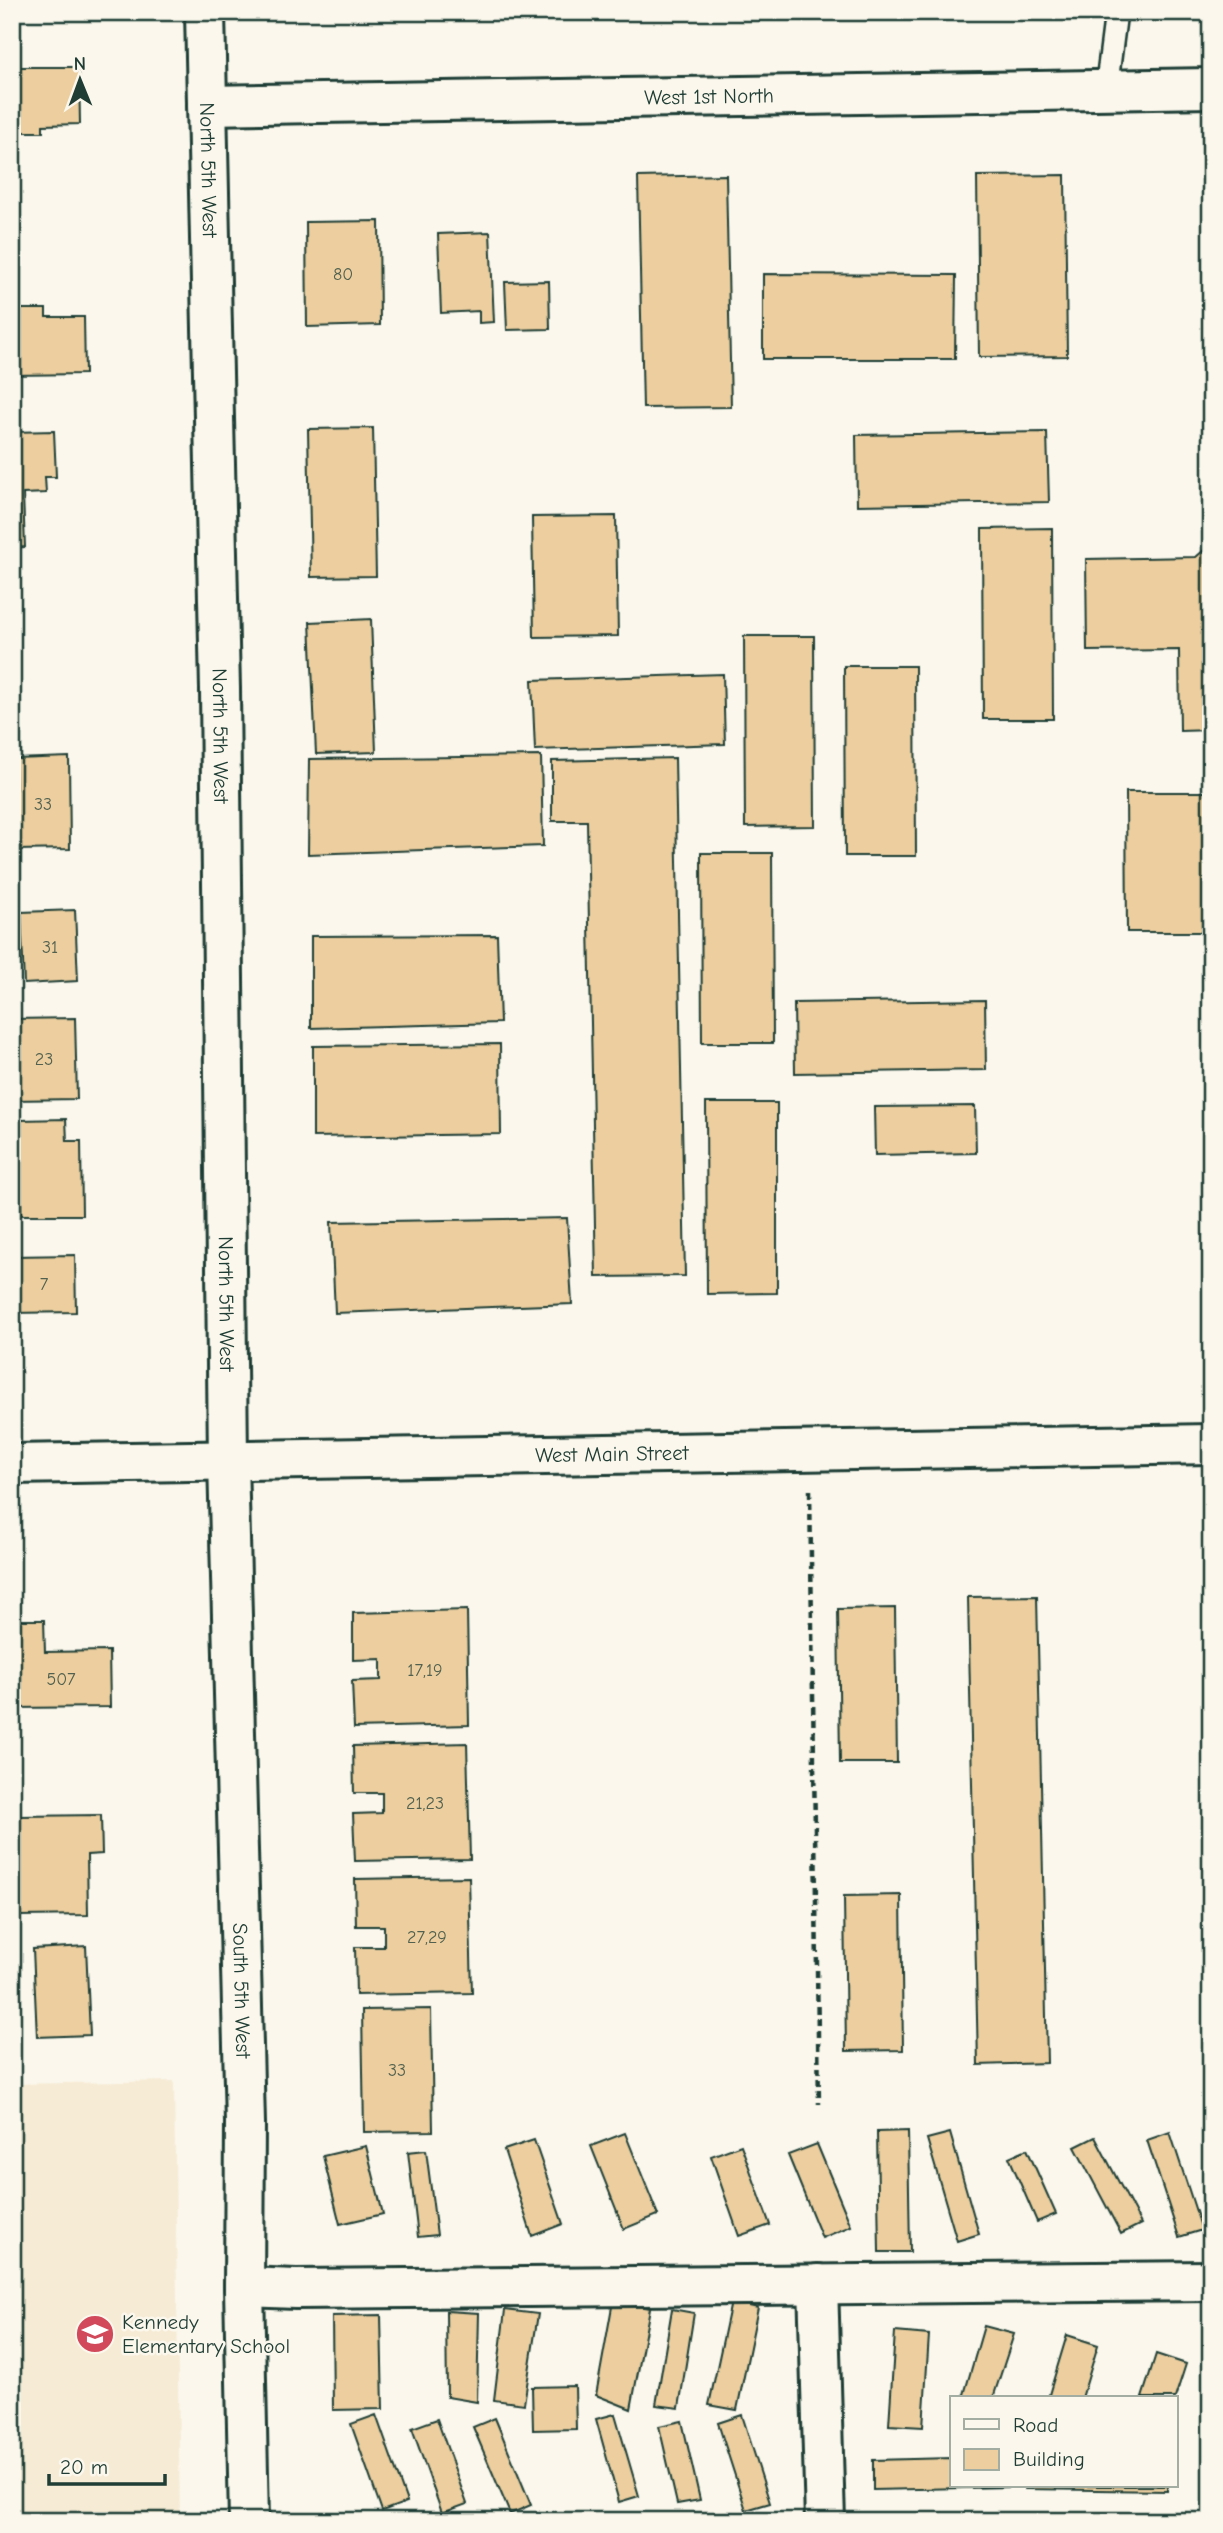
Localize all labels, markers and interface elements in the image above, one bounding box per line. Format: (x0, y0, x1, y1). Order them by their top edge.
north arrow (46, 46, 116, 116)
text: N (73, 53, 86, 75)
street label: West 1st North (644, 83, 774, 110)
street label: North 5th West (195, 102, 222, 239)
house number: 80 (333, 264, 353, 285)
street label: North 5th West (208, 668, 233, 805)
house number: 33 (34, 794, 52, 815)
house number: 31 (42, 937, 58, 958)
house number: 23 (35, 1049, 53, 1070)
street label: North 5th West (214, 1236, 239, 1373)
house number: 7 (40, 1274, 49, 1295)
street label: West Main Street (535, 1441, 690, 1467)
house number: 17,19 (407, 1660, 443, 1681)
house number: 507 (46, 1669, 76, 1690)
house number: 21,23 (406, 1793, 444, 1814)
street label: South 5th West (228, 1923, 255, 2060)
house number: 27,29 (407, 1927, 447, 1948)
house number: 33 (388, 2060, 406, 2081)
place label: Kennedy Elementary School (122, 2310, 290, 2358)
school or university icon: Kennedy Elementary School (74, 2313, 116, 2355)
legend (950, 2396, 1178, 2488)
text: Road (1013, 2413, 1058, 2437)
scale bar (49, 2442, 164, 2486)
text: Building (1013, 2447, 1085, 2471)
text: 20 m (60, 2455, 108, 2479)

